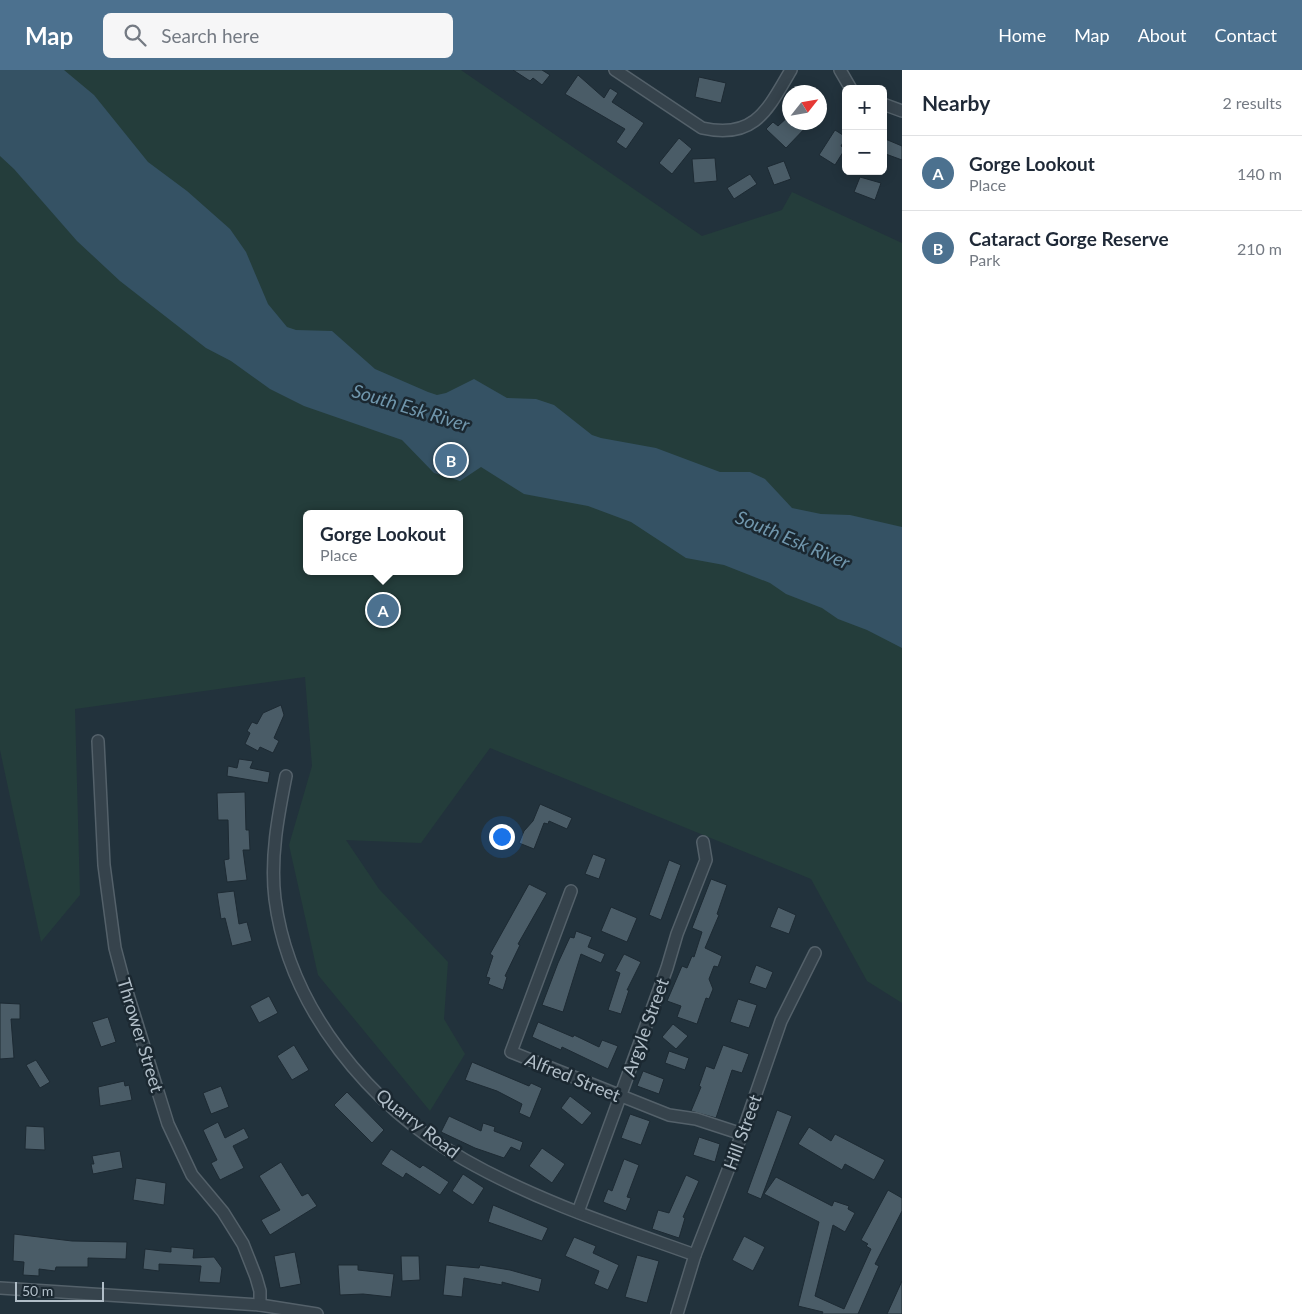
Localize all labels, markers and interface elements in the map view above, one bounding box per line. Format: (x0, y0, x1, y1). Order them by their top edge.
search box (103, 13, 453, 58)
text: Map (25, 21, 73, 50)
icon: search (121, 21, 149, 49)
text: Search here (161, 24, 259, 47)
text: Home (998, 24, 1046, 46)
text: Map (1074, 24, 1110, 46)
text: About (1138, 24, 1187, 46)
text: Contact (1215, 24, 1277, 46)
north arrow (782, 85, 827, 130)
map controls (842, 85, 887, 175)
button: + (842, 85, 887, 130)
text: Nearby (922, 90, 990, 115)
text: 2 results (1222, 93, 1282, 112)
button: − (842, 130, 887, 175)
text: Gorge Lookout (969, 152, 1095, 175)
text: A (932, 164, 944, 183)
text: 140 m (1237, 164, 1282, 183)
text: Place (969, 175, 1006, 194)
text: Cataract Gorge Reserve (969, 227, 1169, 250)
text: B (933, 239, 943, 258)
text: 210 m (1237, 239, 1282, 258)
text: Park (969, 250, 1000, 269)
water label: South Esk River (349, 378, 473, 436)
pin: B (435, 441, 467, 479)
water label: South Esk River (733, 505, 854, 574)
popup (303, 510, 463, 575)
text: Gorge Lookout (320, 522, 446, 545)
text: Place (320, 545, 357, 564)
pin: A (367, 591, 399, 629)
your location (489, 824, 515, 850)
street label: Argyle Street (617, 974, 673, 1079)
street label: Thrower Street (113, 975, 169, 1095)
street label: Alfred Street (522, 1048, 624, 1106)
street label: Quarry Road (372, 1084, 464, 1162)
street label: Hill Street (718, 1091, 766, 1173)
scale bar (15, 1279, 104, 1302)
text: 50 m (22, 1282, 53, 1299)

